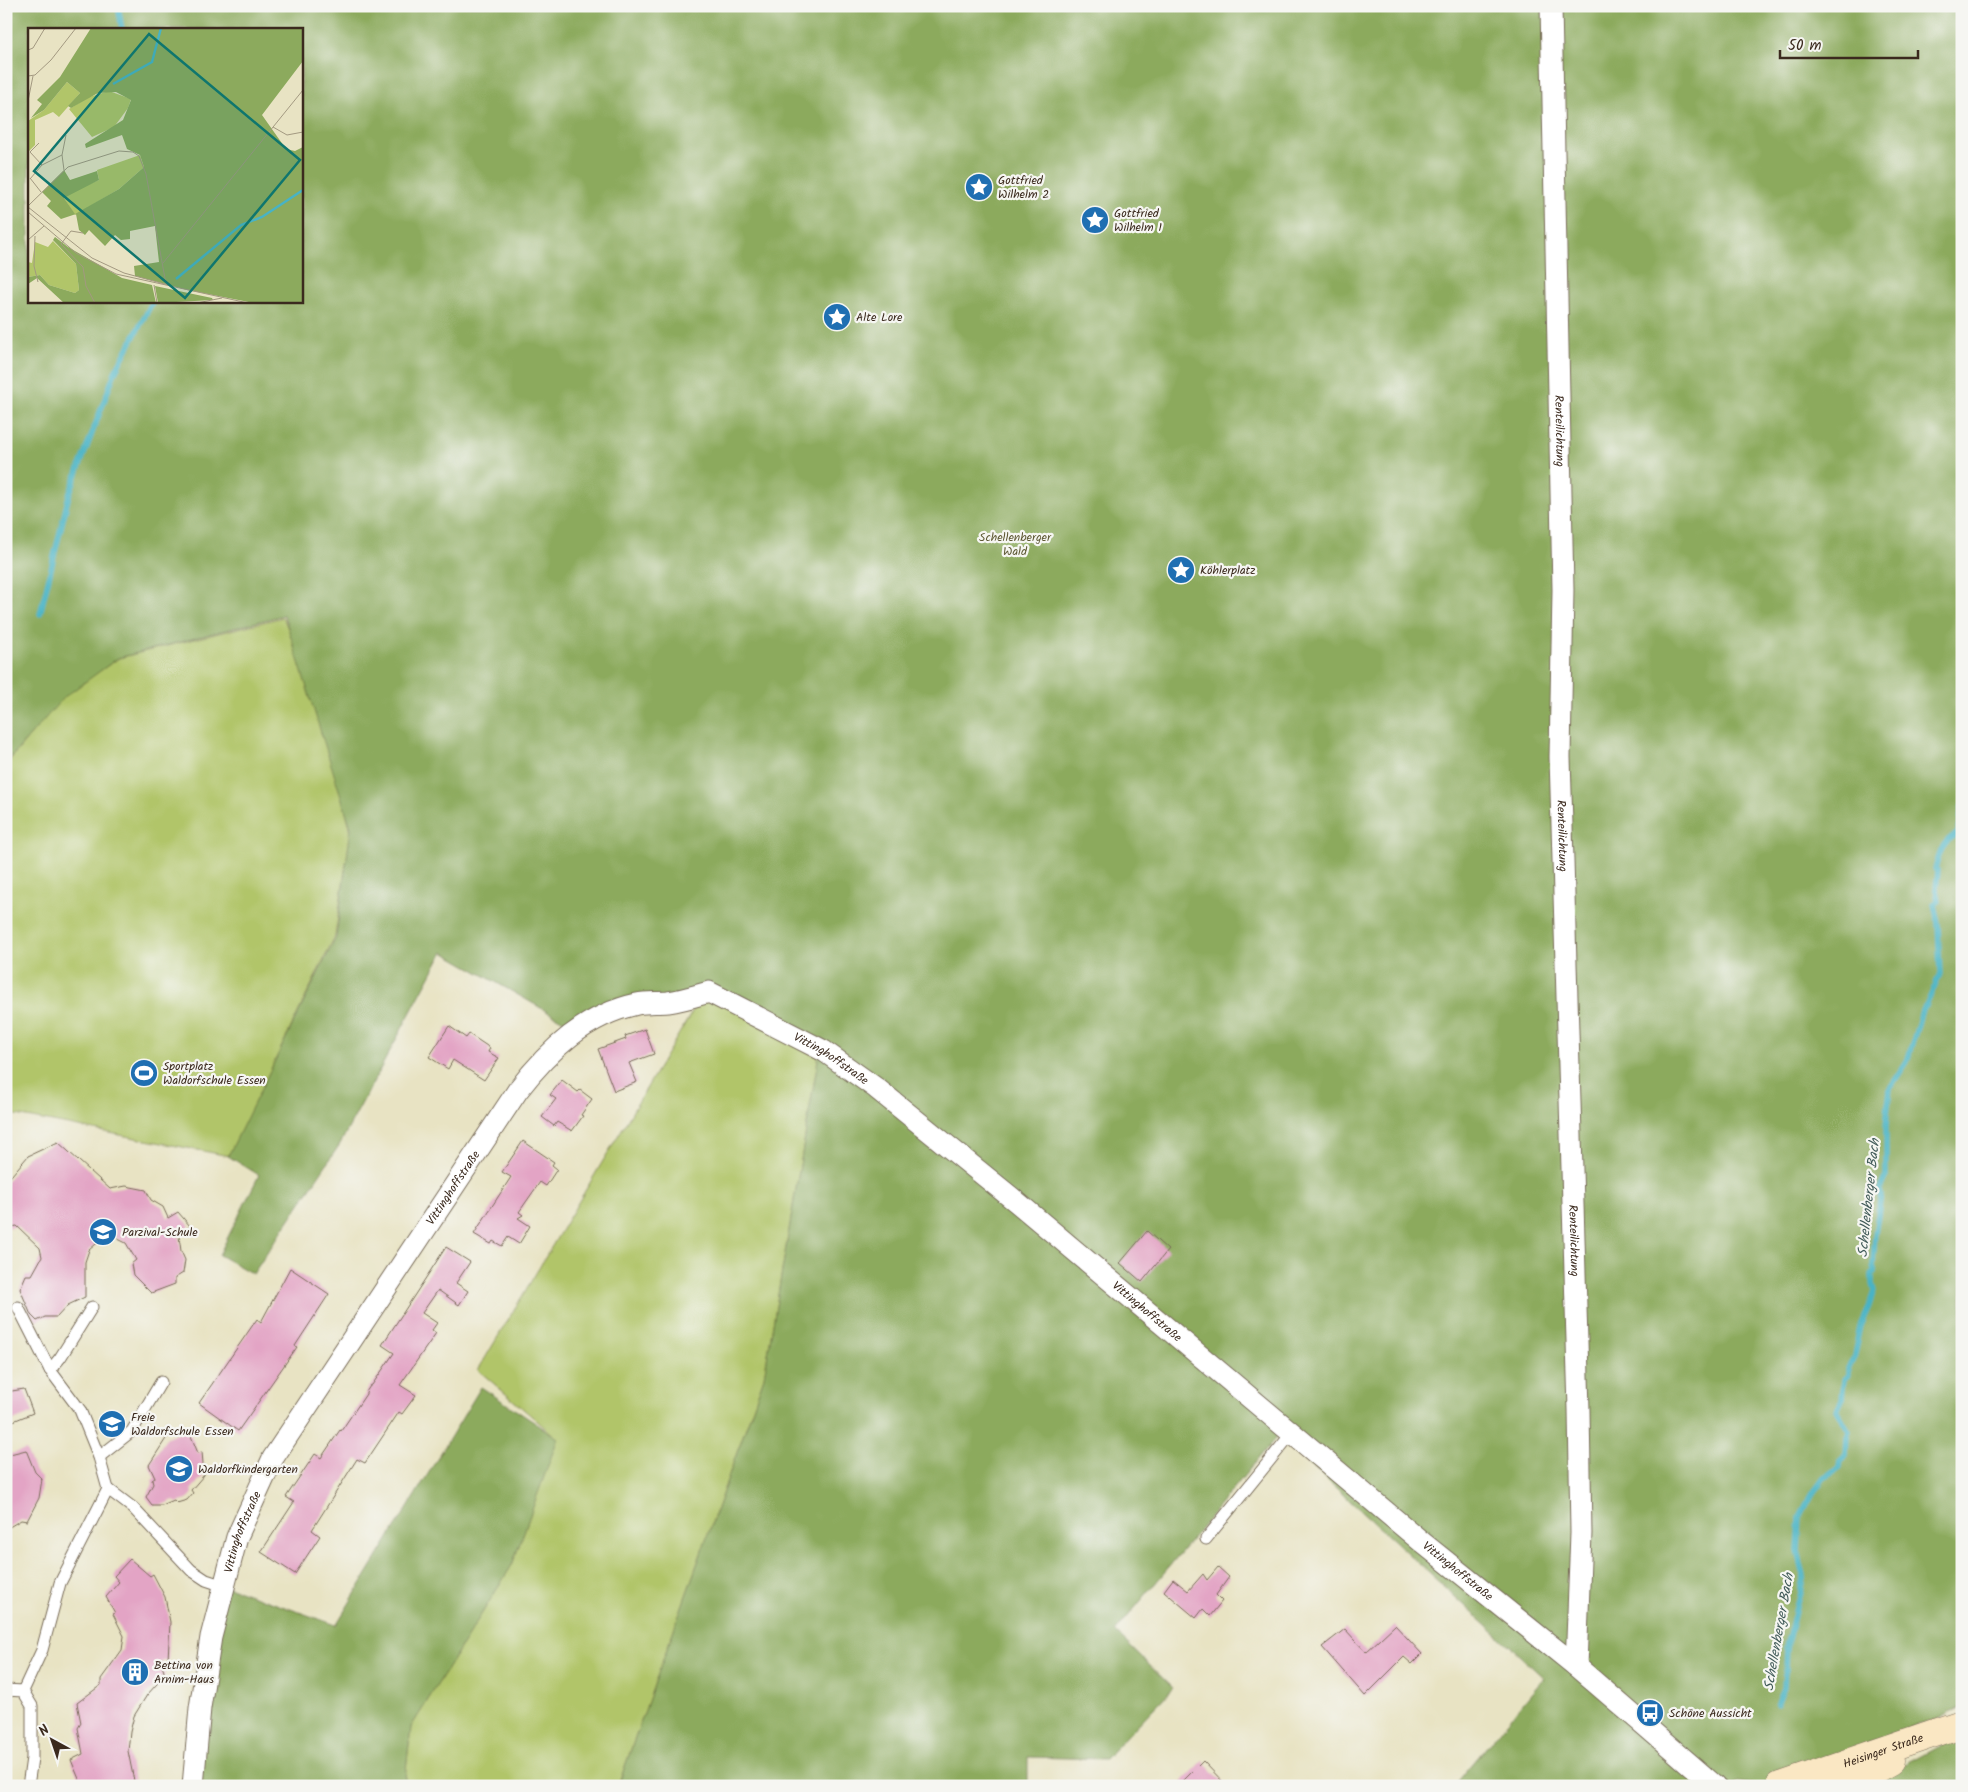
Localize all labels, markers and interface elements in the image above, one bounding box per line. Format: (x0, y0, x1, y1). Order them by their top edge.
inset map (28, 28, 302, 302)
scale bar (1780, 28, 1918, 60)
text: 50 m (1788, 34, 1822, 58)
place label: Gottfried Wilhelm 2 (998, 171, 1049, 204)
place icon: Gottfried Wilhelm 2 (964, 172, 994, 202)
place label: Gottfried Wilhelm 1 (1114, 204, 1162, 237)
place icon: Gottfried Wilhelm 1 (1080, 205, 1110, 235)
place icon: Alte Lore (822, 302, 852, 332)
place label: Alte Lore (856, 308, 903, 327)
street label: Renteilichtung (1549, 395, 1570, 467)
park label: Schellenberger Wald (979, 528, 1052, 561)
place icon: Köhlerplatz (1166, 555, 1196, 585)
place label: Köhlerplatz (1200, 561, 1256, 580)
street label: Renteilichtung (1552, 800, 1573, 872)
street label: Vittinghoffstraße (790, 1027, 873, 1090)
place label: Sportplatz Waldorfschule Essen (163, 1057, 266, 1090)
sports icon: Sportplatz Waldorfschule Essen (129, 1058, 159, 1088)
water label: Schellenberger Bach (1852, 1136, 1886, 1258)
street label: Vittinghoffstraße (421, 1146, 485, 1229)
street label: Renteilichtung (1564, 1204, 1585, 1277)
school or university icon: Parzival-Schule (88, 1217, 118, 1247)
place label: Parzival-Schule (122, 1223, 198, 1242)
street label: Vittinghoffstraße (1108, 1276, 1187, 1347)
place label: Freie Waldorfschule Essen (131, 1408, 234, 1441)
school or university icon: Freie Waldorfschule Essen (97, 1409, 127, 1439)
school or university icon: Waldorfkindergarten (164, 1454, 194, 1484)
place label: Waldorfkindergarten (198, 1460, 298, 1479)
street label: Vittinghoffstraße (219, 1487, 266, 1575)
street label: Vittinghoffstraße (1418, 1537, 1498, 1606)
water label: Schellenberger Bach (1758, 1570, 1800, 1692)
place label: Bettina von Arnim-Haus (154, 1656, 214, 1689)
building icon: Bettina von Arnim-Haus (120, 1657, 150, 1687)
bus stop icon: Schöne Aussicht (1635, 1698, 1665, 1728)
place label: Schöne Aussicht (1669, 1704, 1752, 1723)
north arrow (28, 1714, 78, 1764)
text: N (34, 1719, 55, 1742)
street label: Heisinger Straße (1840, 1728, 1926, 1773)

